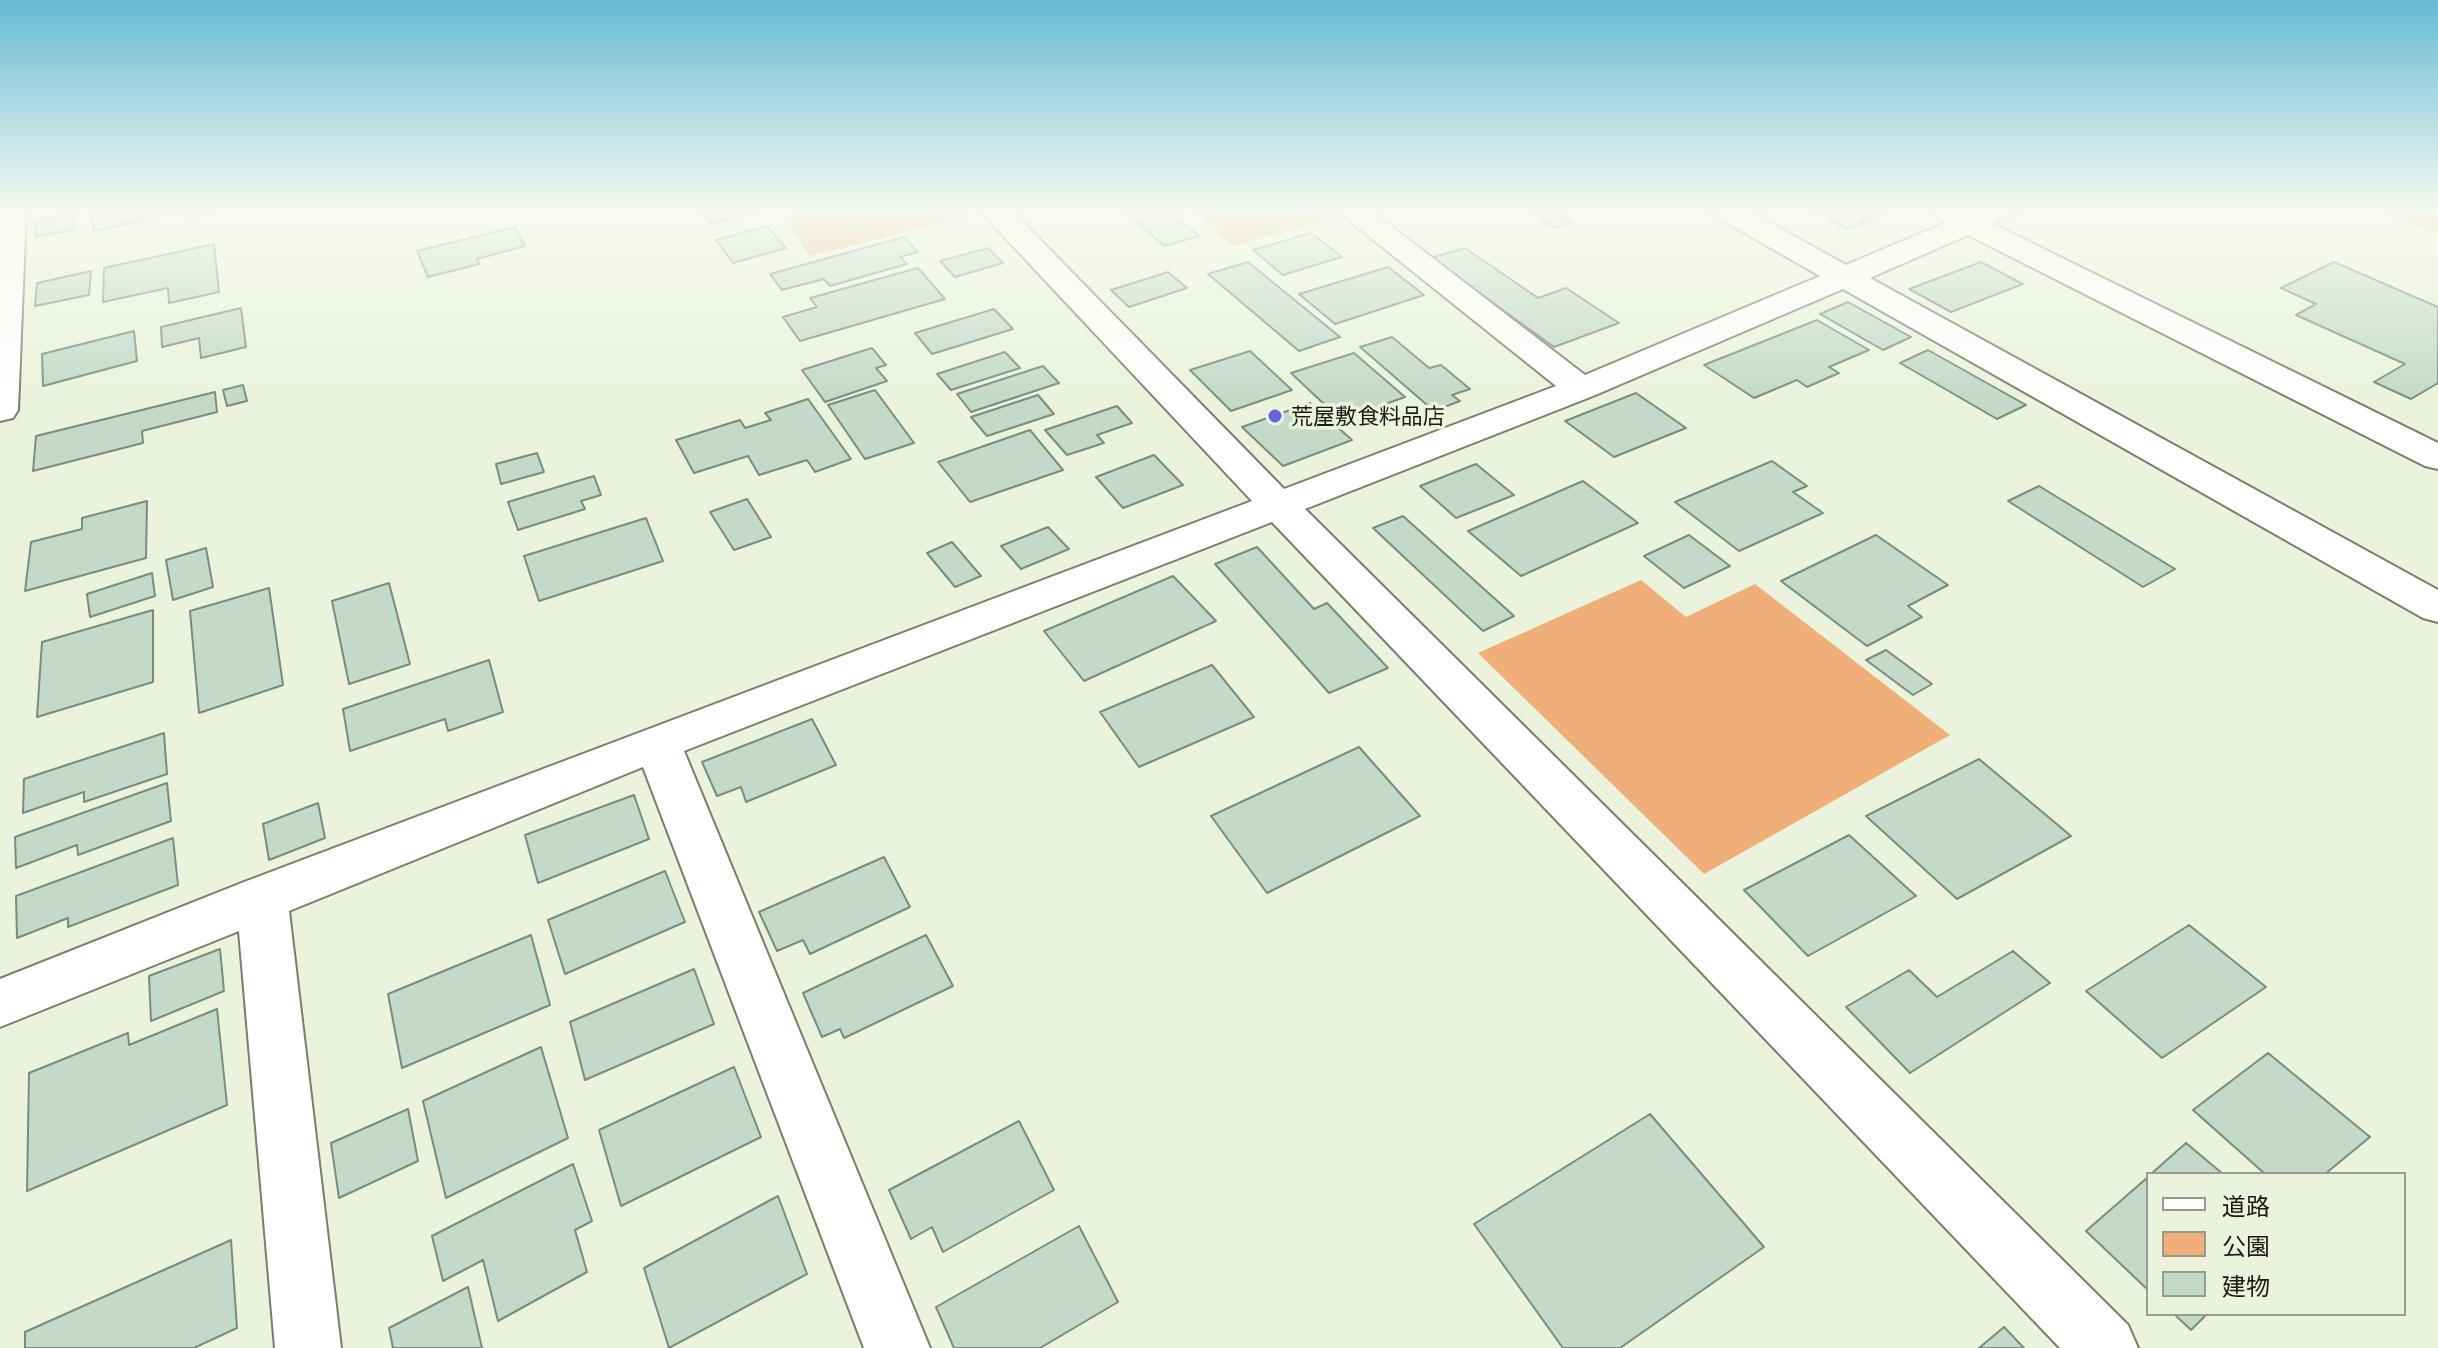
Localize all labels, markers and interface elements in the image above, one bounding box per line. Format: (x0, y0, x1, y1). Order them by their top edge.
place label: 荒屋敷食料品店 (1291, 403, 1445, 429)
marker: 荒屋敷食料品店 (1266, 407, 1284, 425)
legend (2146, 1172, 2406, 1316)
text: 道路 (2222, 1187, 2270, 1222)
text: 公園 (2222, 1227, 2270, 1262)
text: 建物 (2222, 1267, 2270, 1302)

